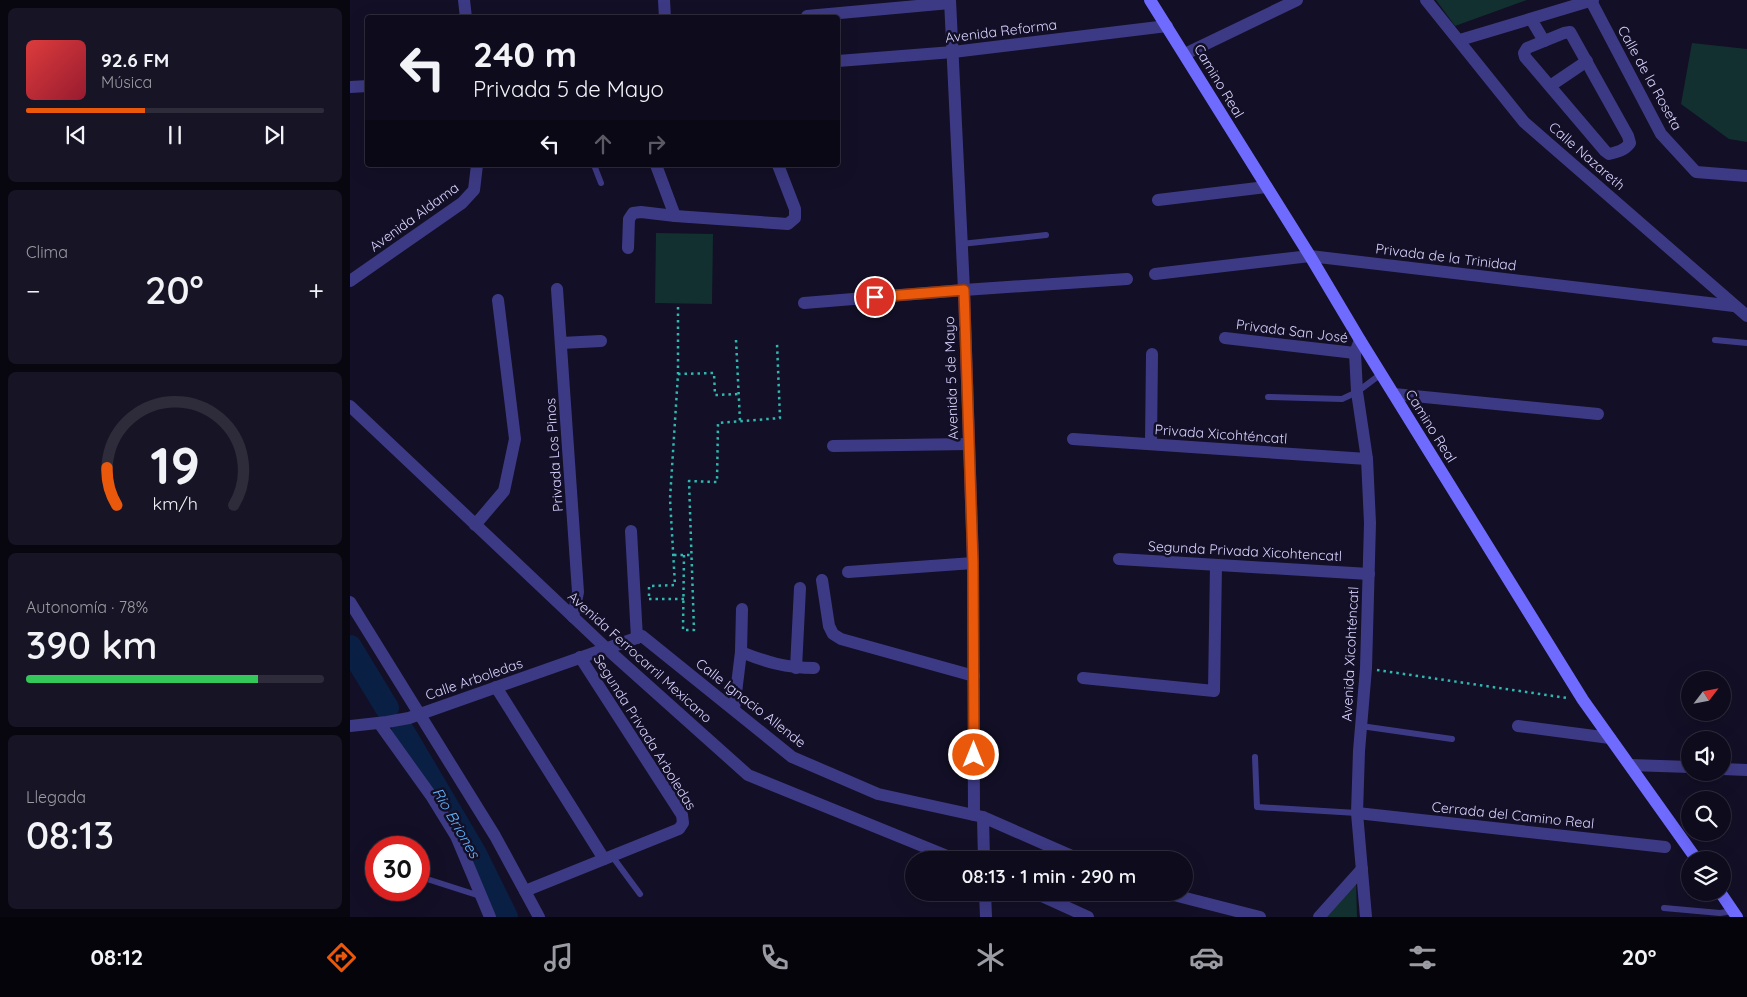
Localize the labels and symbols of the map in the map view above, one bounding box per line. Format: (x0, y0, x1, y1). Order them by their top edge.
street label: Avenida Reforma (944, 15, 1058, 47)
street label: Calle de la Roseta (1614, 23, 1686, 133)
street label: Camino Real (1190, 41, 1248, 121)
street label: Calle Nazareth (1545, 118, 1629, 194)
street label: Avenida Aldama (366, 179, 462, 255)
street label: Privada de la Trinidad (1375, 239, 1517, 275)
pin (854, 276, 896, 318)
street label: Privada San José (1235, 315, 1349, 347)
street label: Avenida 5 de Mayo (940, 316, 962, 440)
street label: Camino Real (1401, 386, 1461, 466)
street label: Privada Los Pinos (541, 397, 567, 513)
street label: Privada Xicohténcatl (1154, 420, 1288, 448)
street label: Segunda Privada Xicohtencatl (1148, 537, 1342, 565)
street label: Avenida Xicohténcatl (1337, 586, 1363, 722)
street label: Avenida Ferrocarril Mexicano (564, 587, 716, 727)
street label: Segunda Privada Arboledas (590, 651, 700, 813)
street label: Calle Arboledas (423, 654, 525, 704)
street label: Calle Ignacio Allende (692, 654, 810, 752)
north arrow (1681, 671, 1731, 721)
position arrow (947, 728, 999, 780)
water label: Rio Briones (429, 784, 485, 862)
street label: Cerrada del Camino Real (1431, 798, 1595, 832)
speed limit sign: 30 (365, 836, 430, 901)

